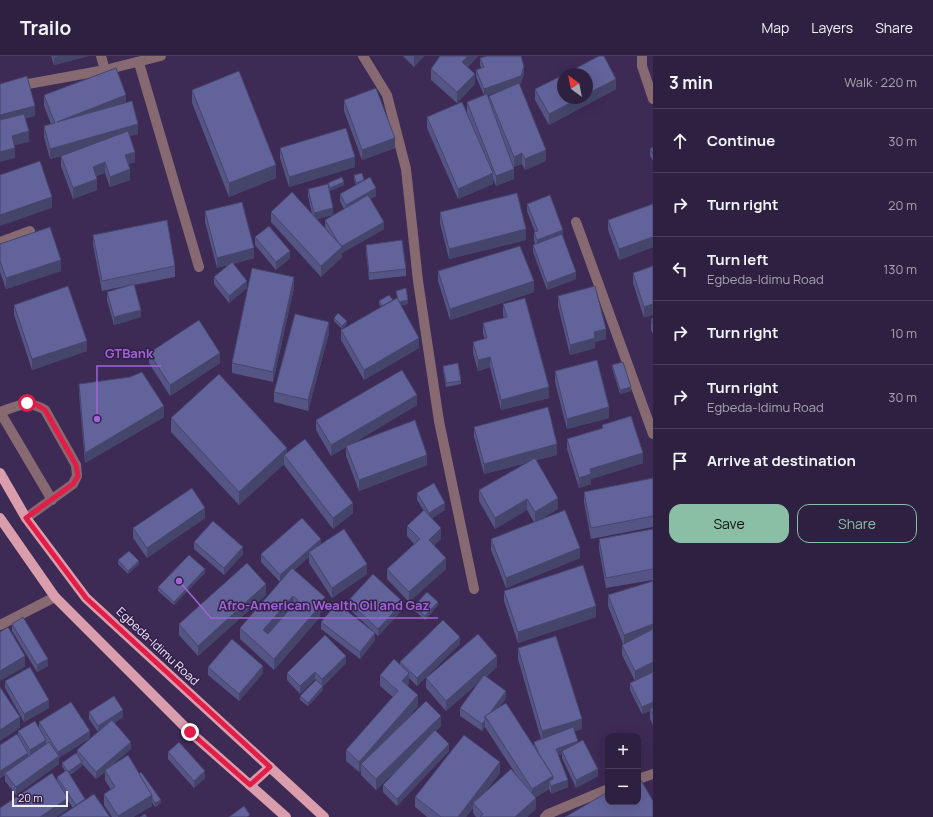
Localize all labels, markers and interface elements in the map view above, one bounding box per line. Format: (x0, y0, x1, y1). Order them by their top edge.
text: Trailo (20, 15, 71, 41)
text: Map (761, 18, 789, 37)
text: Layers (811, 18, 853, 37)
text: Share (875, 18, 913, 37)
north arrow (557, 68, 593, 104)
text: 3 min (669, 71, 713, 94)
text: Walk · 220 m (844, 73, 917, 91)
icon: ahead (669, 130, 691, 152)
text: Continue (707, 130, 775, 151)
text: 30 m (888, 132, 917, 150)
icon: right (669, 194, 691, 216)
text: Turn right (707, 194, 778, 215)
text: 20 m (888, 196, 917, 214)
text: Turn left (707, 249, 769, 270)
icon: left (669, 258, 691, 280)
text: 130 m (883, 260, 917, 278)
text: Egbeda-Idimu Road (707, 270, 824, 288)
icon: right (669, 322, 691, 344)
text: Turn right (707, 322, 778, 343)
text: 10 m (890, 324, 917, 342)
callout: GTBank (97, 341, 161, 366)
text: GTBank (105, 344, 154, 362)
text: Turn right (707, 377, 778, 398)
icon: right (669, 386, 691, 408)
text: 30 m (888, 388, 917, 406)
route start (18, 394, 36, 412)
text: Egbeda-Idimu Road (707, 398, 824, 416)
icon: arrive (669, 450, 691, 472)
text: Arrive at destination (707, 450, 856, 471)
button: Save (669, 504, 789, 543)
button: Share (797, 504, 917, 543)
callout: Afro-American Wealth Oil and Gaz (211, 593, 438, 618)
text: Afro-American Wealth Oil and Gaz (219, 596, 430, 614)
street label: Egbeda-Idimu Road (113, 603, 203, 689)
route end (181, 723, 199, 741)
map controls (605, 733, 641, 805)
button: + (605, 733, 641, 769)
button: − (605, 769, 641, 805)
scale bar (12, 789, 68, 808)
text: 20 m (18, 790, 43, 805)

